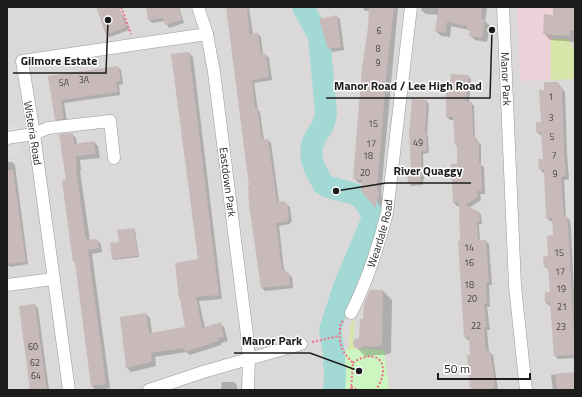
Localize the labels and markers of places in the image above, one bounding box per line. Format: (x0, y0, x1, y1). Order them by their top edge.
callout: Gilmore Estate (13, 49, 106, 73)
callout: Manor Road / Lee High Road (326, 74, 490, 98)
callout: River Quaggy (386, 159, 471, 183)
callout: Manor Park (234, 329, 310, 353)

